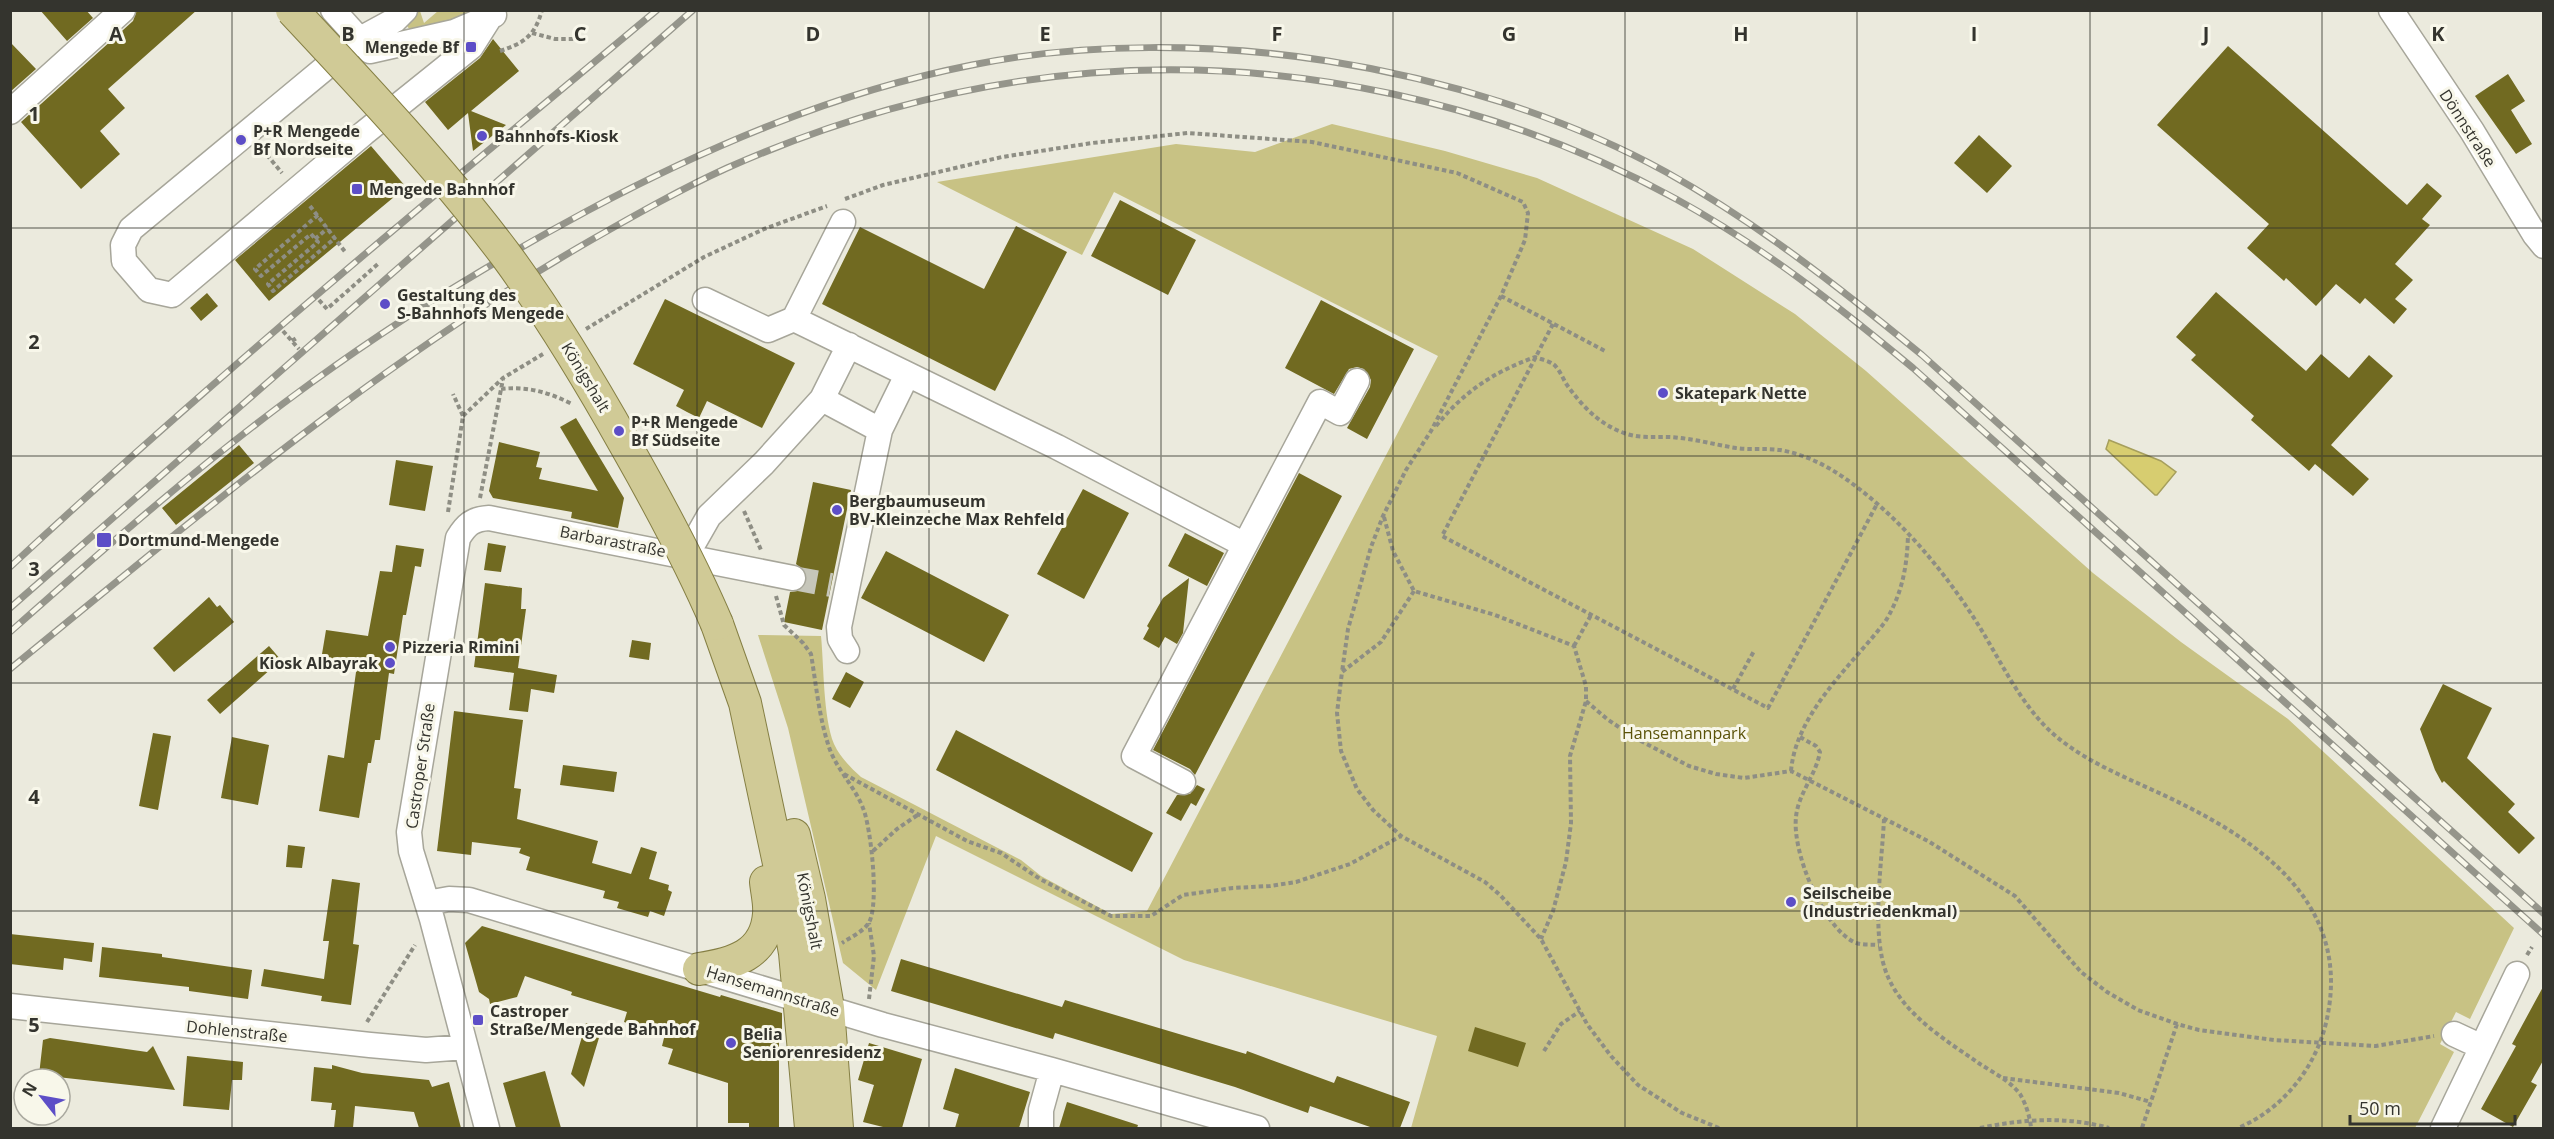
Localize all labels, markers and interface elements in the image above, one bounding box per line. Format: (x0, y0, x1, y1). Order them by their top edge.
text: A (109, 20, 123, 47)
text: B (341, 20, 355, 47)
text: C (574, 20, 587, 47)
text: D (806, 20, 820, 47)
text: E (1039, 20, 1051, 47)
text: F (1272, 20, 1282, 47)
text: G (1502, 20, 1516, 47)
text: H (1733, 20, 1749, 47)
text: I (1971, 20, 1977, 47)
text: J (2201, 20, 2209, 47)
text: K (2431, 20, 2445, 47)
place label: Mengede Bf (365, 36, 460, 58)
marker: Mengede Bf (464, 40, 478, 54)
street label: Dönnstraße (2435, 85, 2501, 171)
text: 1 (28, 100, 40, 127)
place label: P+R Mengede Bf Nordseite (253, 120, 360, 160)
place label: Bahnhofs-Kiosk (494, 125, 619, 147)
marker: Bahnhofs-Kiosk (475, 129, 489, 143)
marker: P+R Mengede Bf Nordseite (234, 133, 248, 147)
place label: Mengede Bahnhof (369, 178, 515, 200)
marker: Mengede Bahnhof (350, 182, 364, 196)
place label: Gestaltung des S-Bahnhofs Mengede (397, 284, 564, 324)
marker: Gestaltung des S-Bahnhofs Mengede (378, 297, 392, 311)
text: 2 (28, 328, 40, 355)
street label: Königshalt (556, 338, 616, 416)
place label: Skatepark Nette (1675, 382, 1807, 404)
marker: Skatepark Nette (1656, 386, 1670, 400)
place label: P+R Mengede Bf Südseite (631, 411, 738, 451)
marker: P+R Mengede Bf Südseite (612, 424, 626, 438)
place label: Bergbaumuseum BV-Kleinzeche Max Rehfeld (849, 490, 1065, 530)
marker: Bergbaumuseum BV-Kleinzeche Max Rehfeld (830, 503, 844, 517)
street label: Barbarastraße (558, 520, 668, 562)
place label: Dortmund-Mengede (118, 529, 279, 551)
marker: Dortmund-Mengede (95, 531, 113, 549)
text: 3 (28, 555, 40, 582)
place label: Pizzeria Rimini (402, 636, 519, 658)
marker: Pizzeria Rimini (383, 640, 397, 654)
place label: Kiosk Albayrak (259, 652, 378, 674)
marker: Kiosk Albayrak (383, 656, 397, 670)
street label: Castroper Straße (400, 702, 440, 830)
park label: Hansemannpark (1622, 722, 1747, 744)
text: 4 (28, 783, 40, 810)
street label: Königshalt (792, 871, 828, 952)
place label: Seilscheibe (Industriedenkmal) (1803, 882, 1957, 922)
marker: Seilscheibe (Industriedenkmal) (1784, 895, 1798, 909)
street label: Hansemannstraße (704, 960, 842, 1022)
place label: Castroper Straße/Mengede Bahnhof (490, 1000, 696, 1040)
text: 5 (28, 1011, 40, 1038)
marker: Castroper Straße/Mengede Bahnhof (471, 1013, 485, 1027)
street label: Dohlenstraße (185, 1015, 289, 1047)
place label: Belia Seniorenresidenz (743, 1023, 881, 1063)
marker: Belia Seniorenresidenz (724, 1036, 738, 1050)
north arrow (12, 1067, 72, 1127)
text: N (16, 1078, 42, 1101)
scale bar (2350, 1088, 2515, 1126)
text: 50 m (2359, 1096, 2401, 1120)

